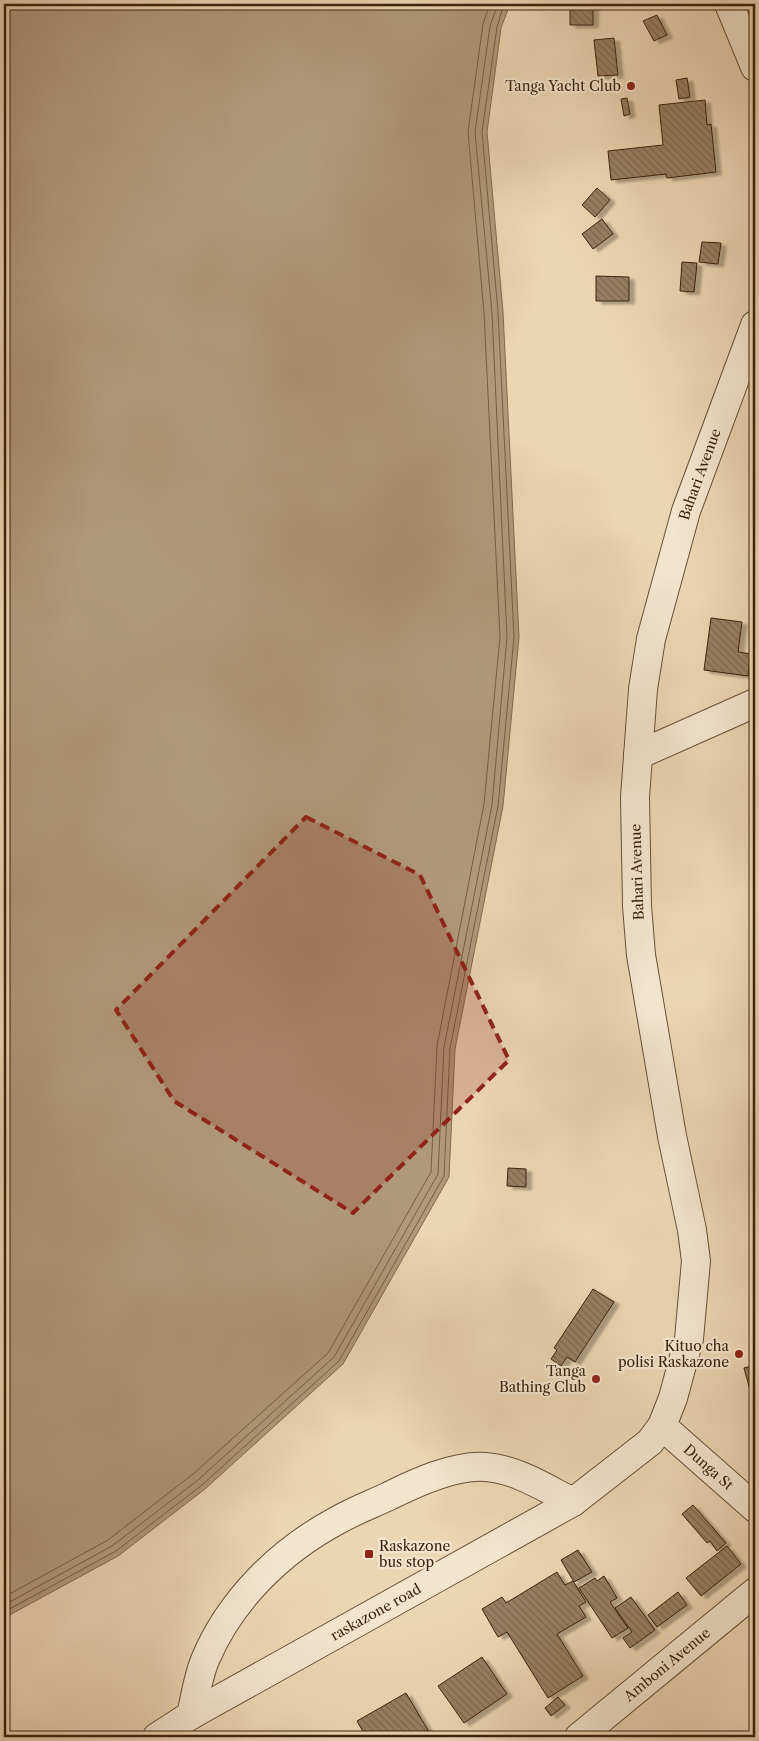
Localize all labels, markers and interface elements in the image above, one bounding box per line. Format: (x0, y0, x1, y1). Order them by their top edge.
place label: Tanga Yacht Club (505, 77, 621, 95)
marker: Tanga Yacht Club (625, 80, 637, 92)
street label: Bahari Avenue (675, 426, 725, 522)
street label: Bahari Avenue (626, 823, 648, 920)
place label: Kituo cha polisi Raskazone (618, 1337, 730, 1371)
marker: Kituo cha polisi Raskazone (733, 1348, 745, 1360)
place label: Tanga Bathing Club (499, 1362, 587, 1396)
marker: Tanga Bathing Club (590, 1373, 602, 1385)
street label: Dunga St (680, 1440, 737, 1494)
place label: Raskazone bus stop (379, 1537, 450, 1571)
marker: Raskazone bus stop (363, 1548, 375, 1560)
street label: raskazone road (327, 1579, 425, 1644)
street label: Amboni Avenue (619, 1624, 714, 1706)

